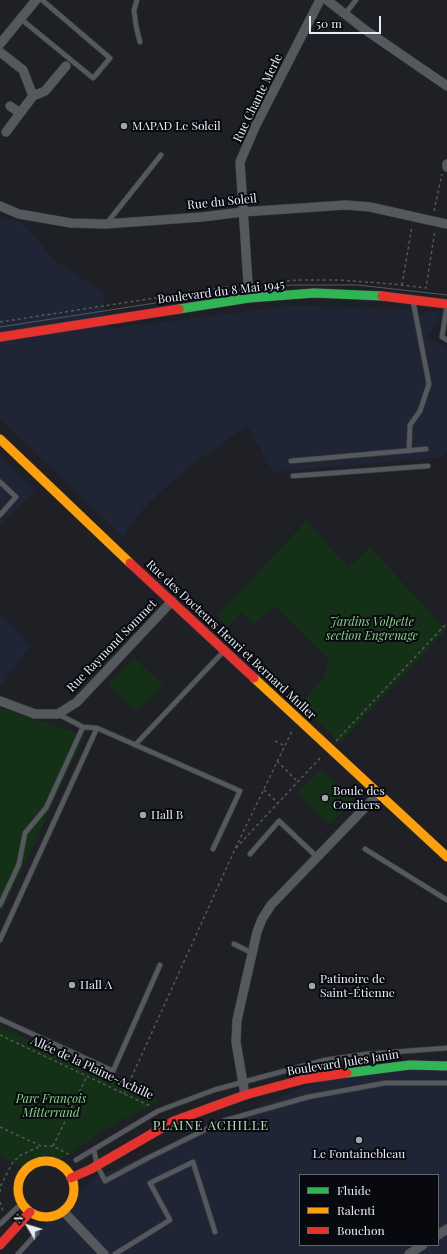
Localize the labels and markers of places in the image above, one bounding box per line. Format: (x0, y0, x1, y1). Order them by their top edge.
place label: MAPAD Le Soleil (132, 119, 221, 133)
marker: MAPAD Le Soleil (119, 121, 129, 131)
place label: Boule des Cordiers (333, 784, 385, 812)
marker: Boule des Cordiers (320, 793, 330, 803)
place label: Hall B (151, 808, 183, 822)
marker: Hall B (138, 810, 148, 820)
place label: Patinoire de Saint-Étienne (320, 972, 395, 1000)
place label: Hall A (80, 978, 112, 992)
marker: Hall A (67, 980, 77, 990)
marker: Patinoire de Saint-Étienne (307, 981, 317, 991)
marker: Le Fontainebleau (354, 1135, 364, 1145)
place label: Le Fontainebleau (313, 1147, 405, 1161)

